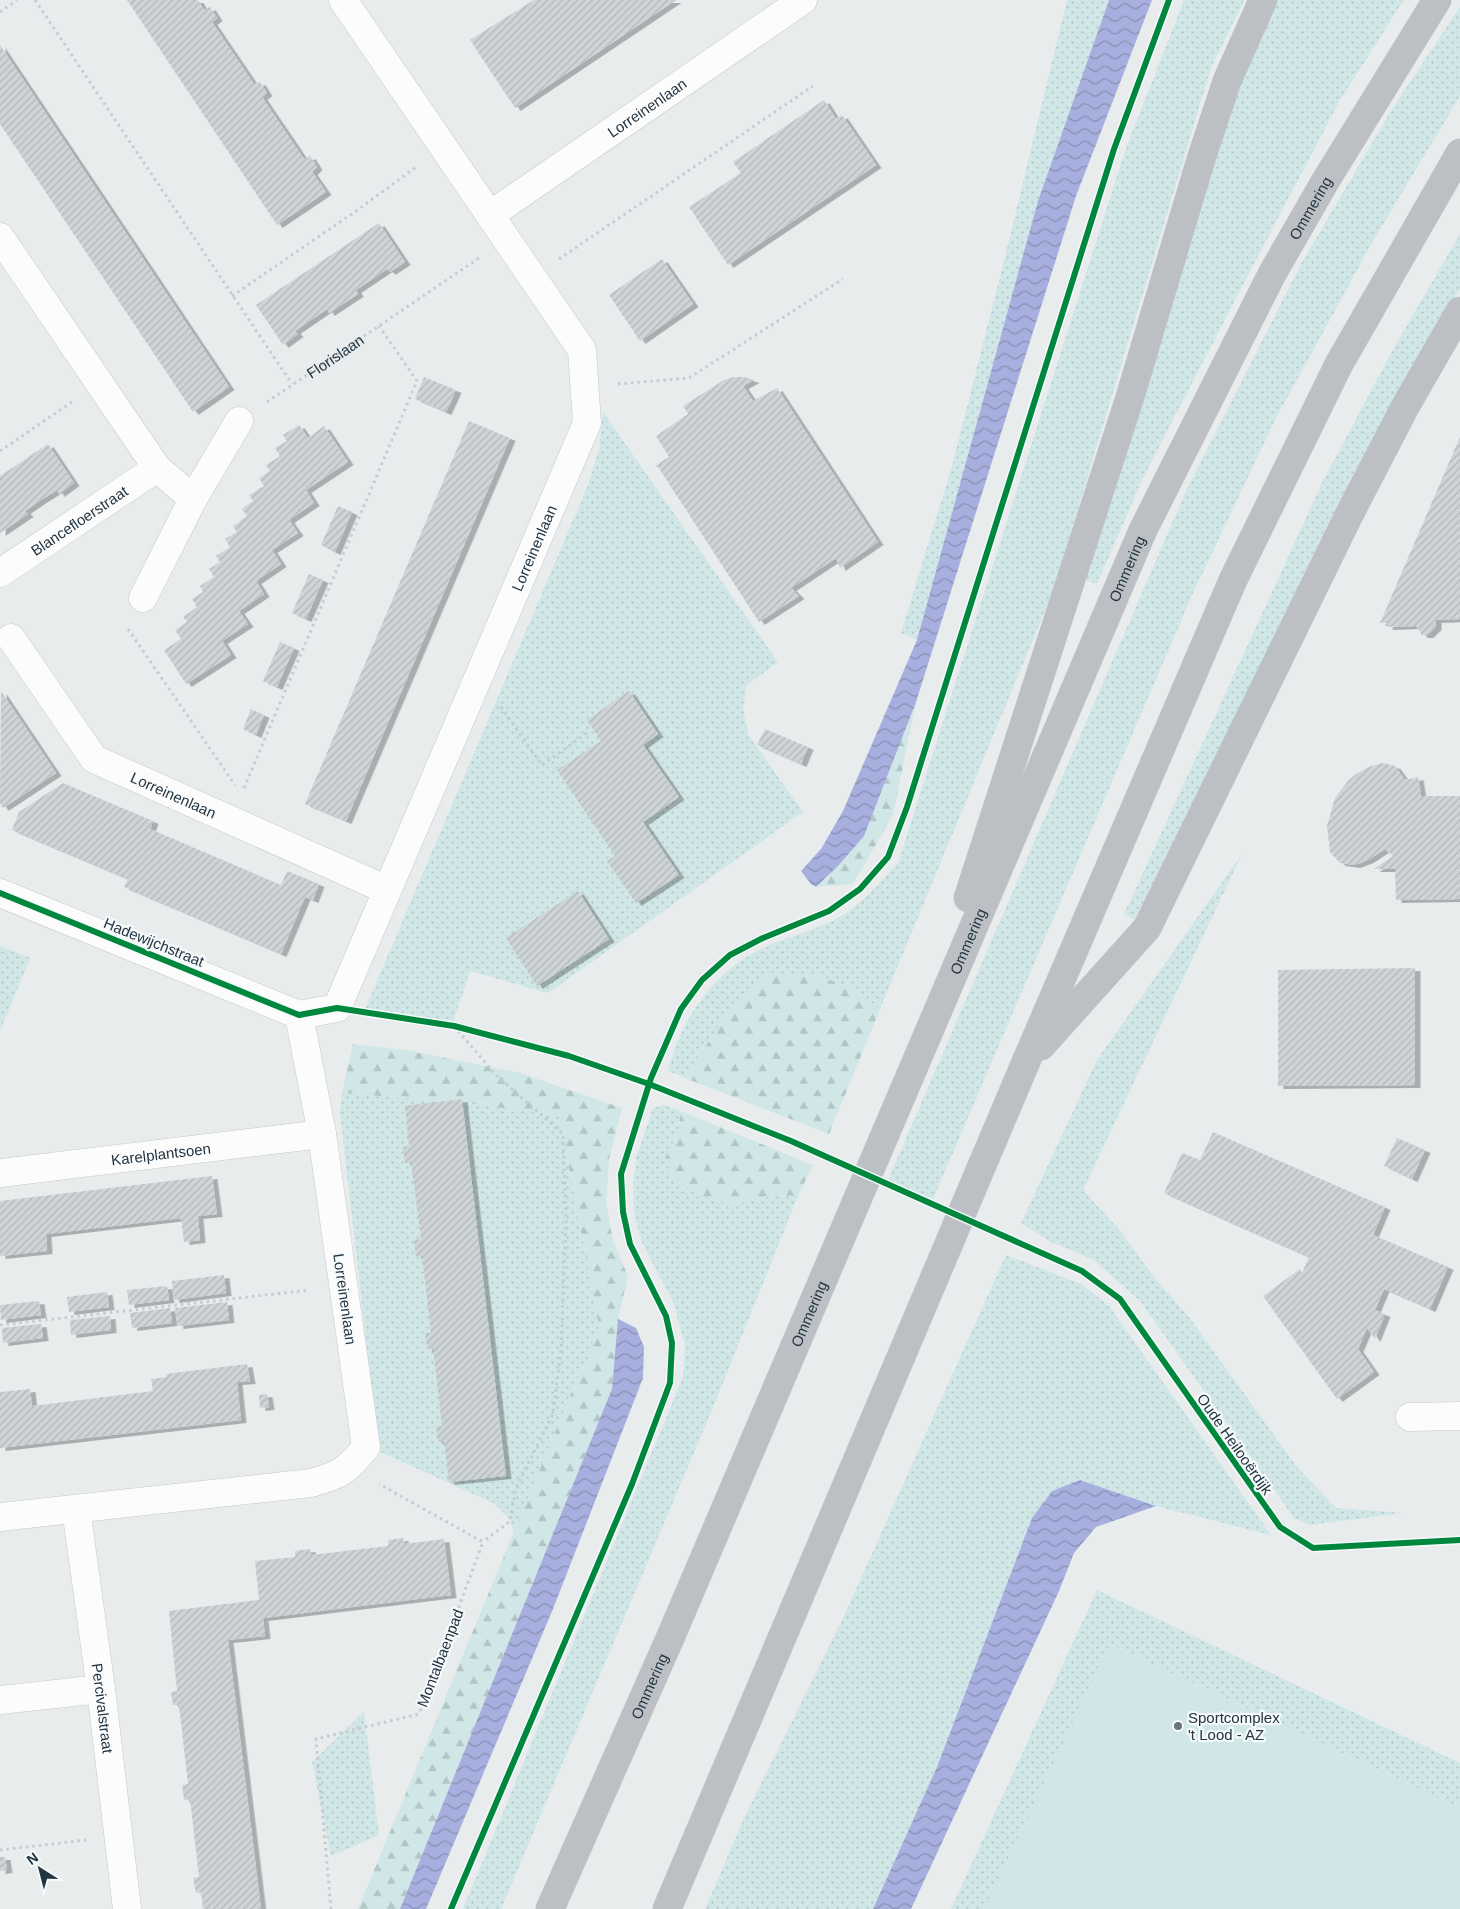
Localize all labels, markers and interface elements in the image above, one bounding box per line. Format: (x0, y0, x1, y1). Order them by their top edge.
street label: Lorreinenlaan (604, 74, 689, 140)
street label: Ommering (1285, 173, 1335, 243)
street label: Florislaan (303, 331, 367, 381)
street label: Blancefloerstraat (27, 481, 131, 559)
street label: Lorreinenlaan (508, 502, 559, 593)
street label: Ommering (1105, 533, 1148, 604)
street label: Lorreinenlaan (128, 768, 219, 821)
street label: Ommering (946, 906, 989, 977)
street label: Hadewijchstraat (101, 914, 207, 970)
street label: Karelplantsoen (110, 1139, 212, 1168)
street label: Lorreinenlaan (330, 1252, 360, 1346)
street label: Ommering (787, 1278, 830, 1349)
street label: Oude Heilooërdijk (1194, 1390, 1276, 1498)
street label: Montalbaenpad (414, 1607, 466, 1709)
street label: Ommering (627, 1650, 671, 1721)
street label: Percivalstraat (89, 1662, 117, 1755)
place label: Sportcomplex 't Lood - AZ (1188, 1709, 1280, 1743)
marker: Sportcomplex 't Lood - AZ (1172, 1720, 1184, 1732)
north arrow (15, 1844, 65, 1894)
text: N (24, 1849, 41, 1868)

